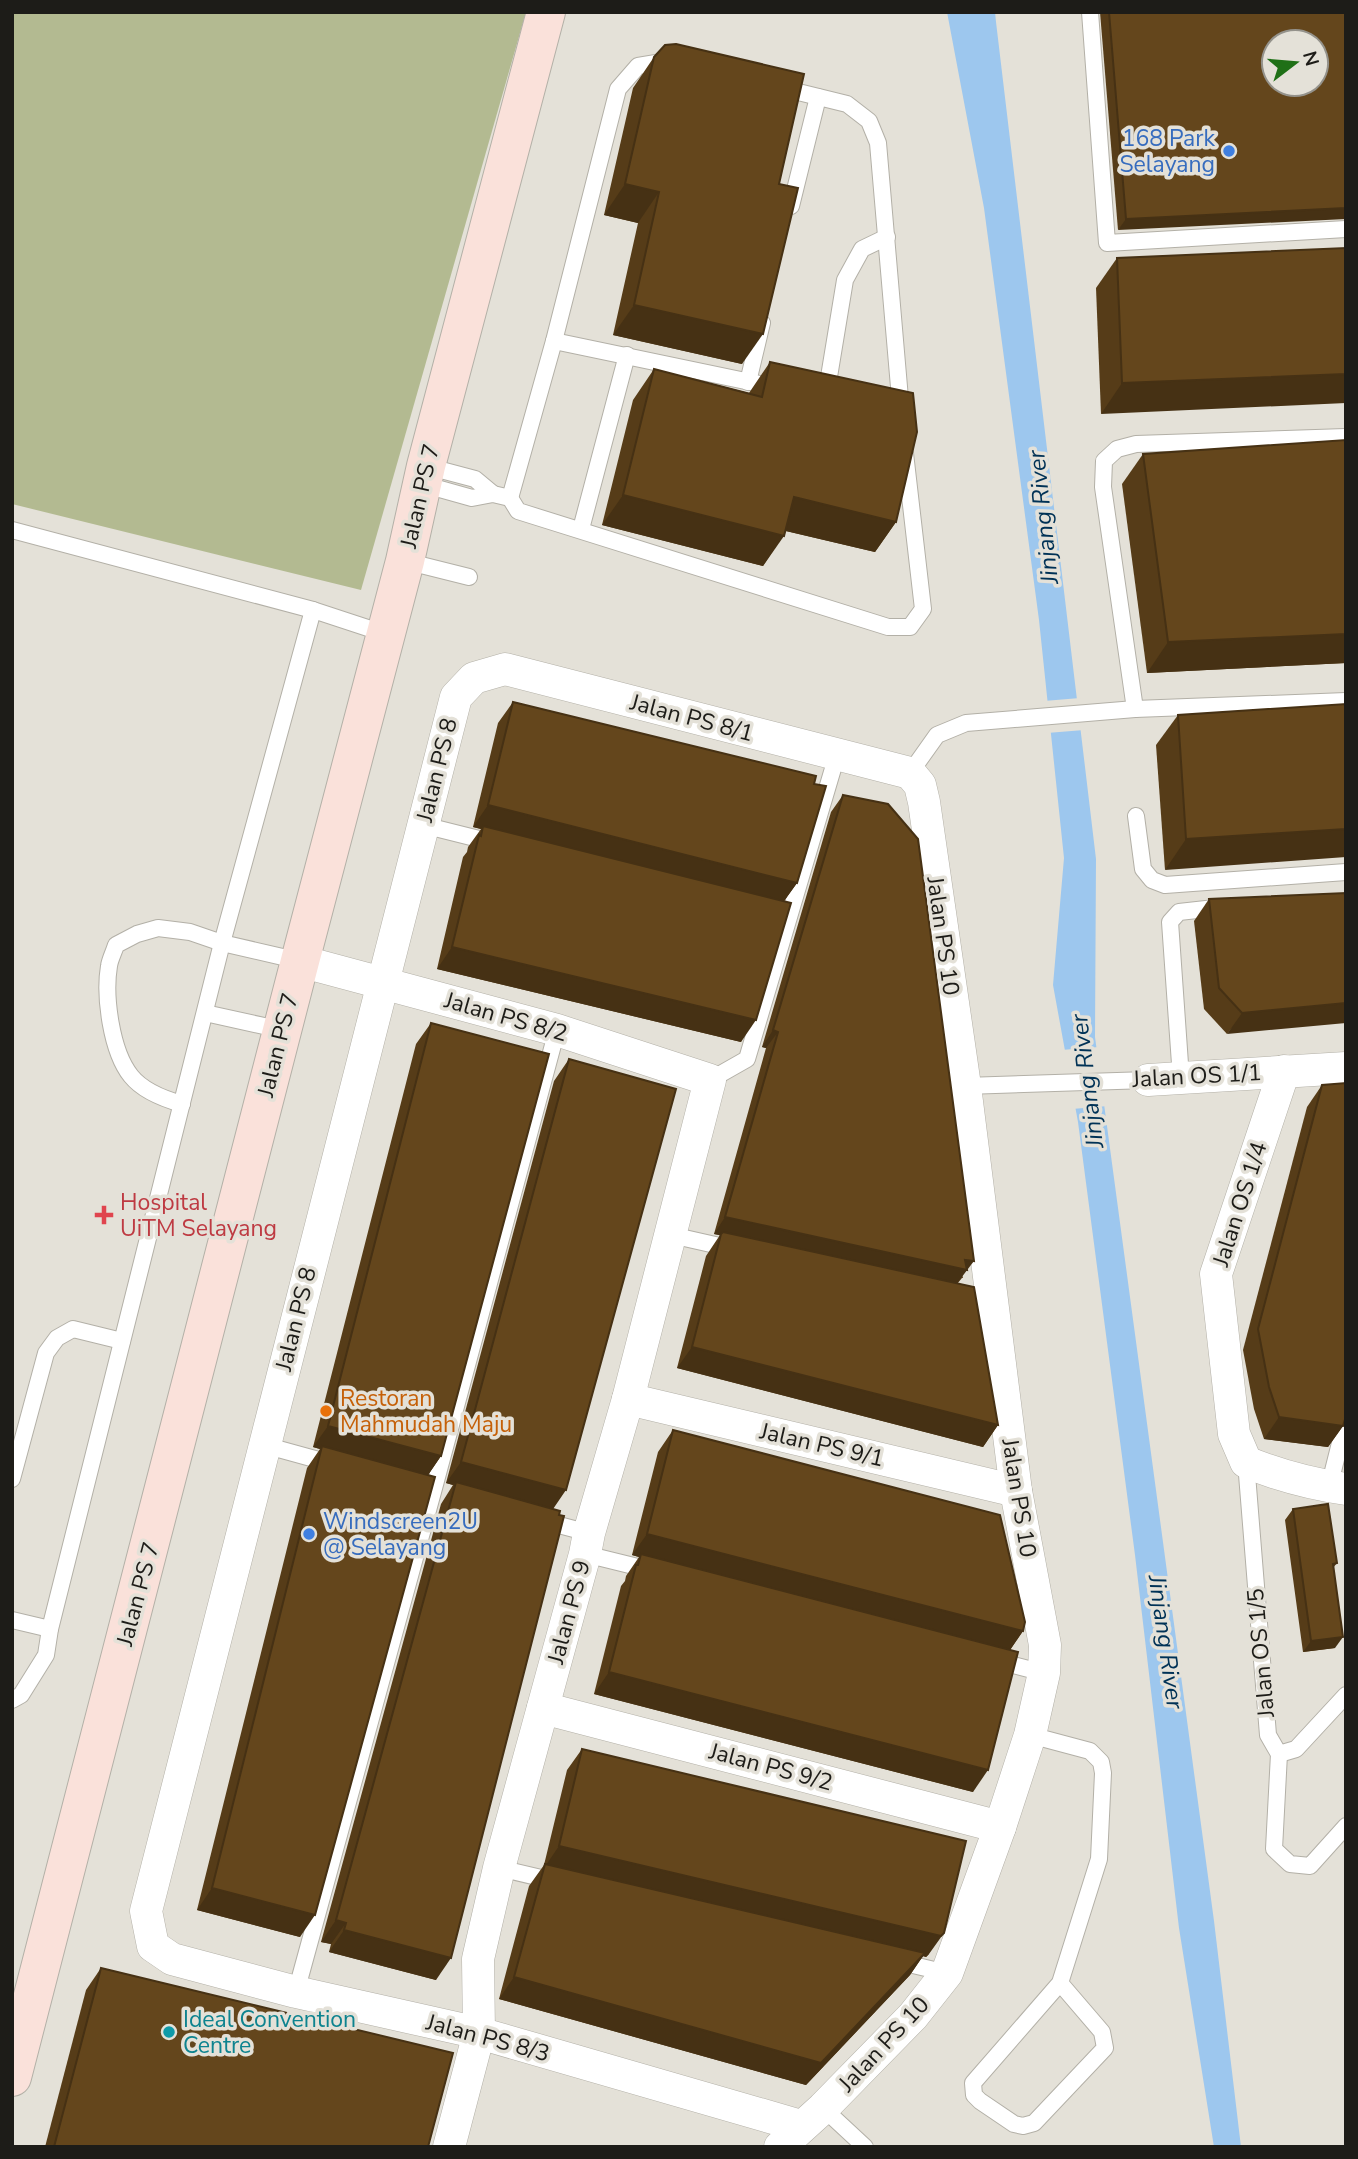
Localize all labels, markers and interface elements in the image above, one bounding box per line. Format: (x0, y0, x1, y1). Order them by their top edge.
north arrow (1260, 28, 1330, 98)
text: N (1296, 48, 1325, 69)
place label: 168 Park Selayang (1119, 123, 1215, 180)
marker: 168 Park Selayang (1221, 143, 1237, 159)
street label: Jalan PS 7 (393, 441, 447, 552)
water label: Jinjang River (1020, 447, 1066, 587)
street label: Jalan PS 8/1 (626, 686, 757, 749)
street label: Jalan PS 8 (409, 715, 465, 826)
street label: Jalan PS 10 (919, 874, 967, 997)
street label: Jalan PS 8/2 (440, 984, 571, 1049)
street label: Jalan PS 7 (250, 990, 306, 1101)
water label: Jinjang River (1063, 1011, 1111, 1151)
street label: Jalan OS 1/1 (1131, 1057, 1262, 1095)
street label: Jalan OS 1/4 (1205, 1138, 1275, 1271)
place label: Hospital UiTM Selayang (120, 1187, 277, 1244)
marker: Hospital UiTM Selayang (94, 1205, 114, 1225)
street label: Jalan PS 8 (268, 1264, 324, 1375)
place label: Restoran Mahmudah Maju (340, 1383, 512, 1440)
marker: Restoran Mahmudah Maju (318, 1403, 334, 1419)
street label: Jalan PS 9/1 (756, 1415, 887, 1474)
street label: Jalan PS 10 (994, 1435, 1044, 1560)
place label: Windscreen2U @ Selayang (323, 1506, 478, 1563)
marker: Windscreen2U @ Selayang (301, 1526, 317, 1542)
street label: Jalan PS 7 (109, 1539, 167, 1650)
street label: Jalan PS 9 (540, 1557, 598, 1668)
water label: Jinjang River (1141, 1572, 1191, 1712)
street label: Jalan OS 1/5 (1240, 1587, 1282, 1720)
street label: Jalan PS 9/2 (705, 1735, 836, 1798)
street label: Jalan PS 10 (831, 1990, 936, 2099)
place label: Ideal Convention Centre (183, 2004, 356, 2061)
street label: Jalan PS 8/3 (422, 2006, 553, 2069)
marker: Ideal Convention Centre (161, 2024, 177, 2040)

